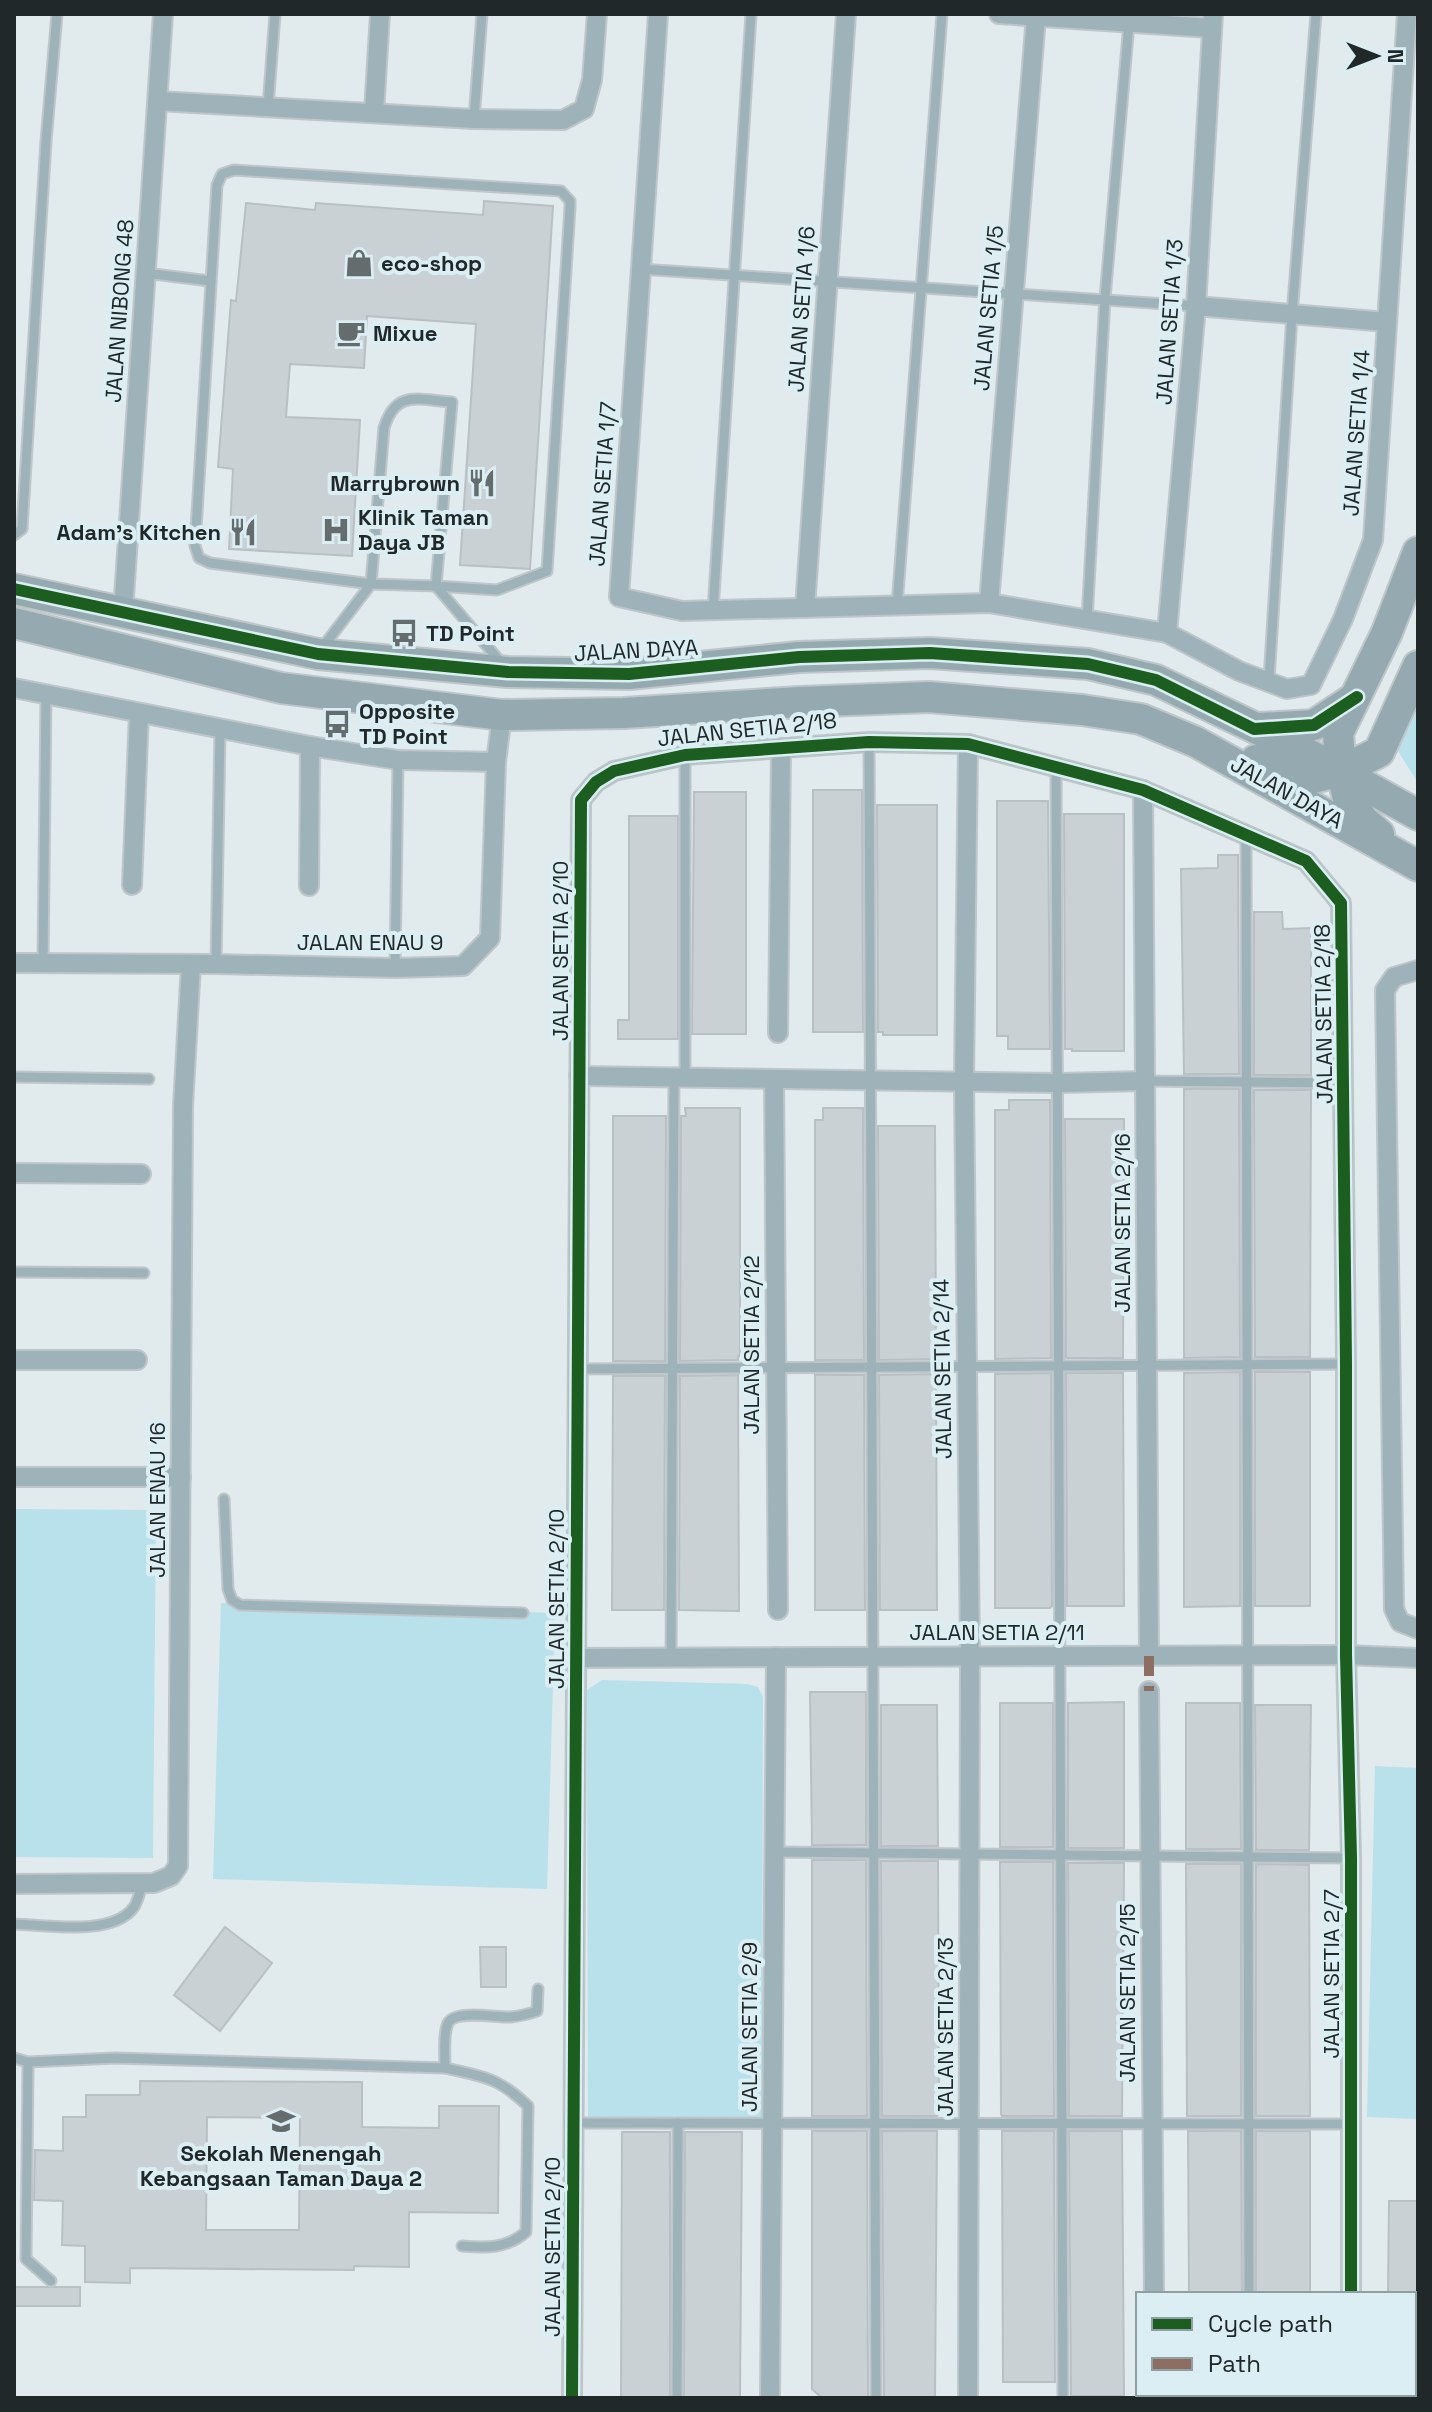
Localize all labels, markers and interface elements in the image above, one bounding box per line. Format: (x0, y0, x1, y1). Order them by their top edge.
north arrow (1336, 16, 1416, 96)
text: N (1382, 49, 1410, 63)
street label: JALAN NIBONG 48 (99, 218, 139, 404)
street label: JALAN SETIA 1/5 (967, 224, 1009, 392)
street label: JALAN SETIA 1/6 (781, 225, 821, 393)
street label: JALAN SETIA 1/3 (1149, 238, 1189, 406)
shop icon: eco-shop (344, 248, 374, 278)
place label: eco-shop (381, 249, 482, 277)
cafe icon: Mixue (336, 318, 366, 348)
place label: Mixue (373, 319, 438, 347)
street label: JALAN SETIA 1/4 (1336, 349, 1376, 517)
street label: JALAN SETIA 1/7 (582, 400, 622, 568)
restaurant icon: Marrybrown (467, 468, 497, 498)
place label: Marrybrown (330, 469, 460, 497)
place label: Klinik Taman Daya JB (358, 503, 489, 556)
hospital icon: Klinik Taman Daya JB (321, 515, 351, 545)
restaurant icon: Adam’s Kitchen (228, 517, 258, 547)
place label: Adam’s Kitchen (57, 518, 221, 546)
bus stop icon: TD Point (389, 618, 419, 648)
place label: TD Point (426, 619, 515, 647)
street label: JALAN DAYA (573, 633, 699, 667)
place label: Opposite TD Point (359, 697, 455, 750)
street label: JALAN SETIA 2/18 (656, 706, 838, 752)
bus stop icon: Opposite TD Point (322, 709, 352, 739)
street label: JALAN DAYA (1226, 750, 1348, 835)
street label: JALAN SETIA 2/10 (546, 861, 574, 1041)
street label: JALAN SETIA 2/18 (1307, 924, 1339, 1104)
street label: JALAN ENAU 9 (297, 928, 443, 956)
street label: JALAN SETIA 2/16 (1108, 1133, 1136, 1313)
street label: JALAN SETIA 2/12 (737, 1255, 765, 1435)
street label: JALAN SETIA 2/14 (926, 1278, 958, 1459)
street label: JALAN ENAU 16 (143, 1422, 171, 1578)
street label: JALAN SETIA 2/10 (542, 1509, 570, 1689)
street label: JALAN SETIA 2/11 (909, 1618, 1085, 1646)
street label: JALAN SETIA 2/7 (1317, 1889, 1345, 2059)
street label: JALAN SETIA 2/15 (1113, 1903, 1141, 2083)
street label: JALAN SETIA 2/13 (931, 1937, 959, 2117)
street label: JALAN SETIA 2/9 (735, 1942, 763, 2112)
school or university icon: Sekolah Menengah Kebangsaan Taman Daya 2 (266, 2106, 296, 2136)
place label: Sekolah Menengah Kebangsaan Taman Daya 2 (140, 2139, 422, 2192)
street label: JALAN SETIA 2/10 (538, 2157, 566, 2337)
legend (1136, 2292, 1416, 2396)
text: Cycle path (1208, 2308, 1333, 2339)
text: Path (1208, 2348, 1261, 2379)

